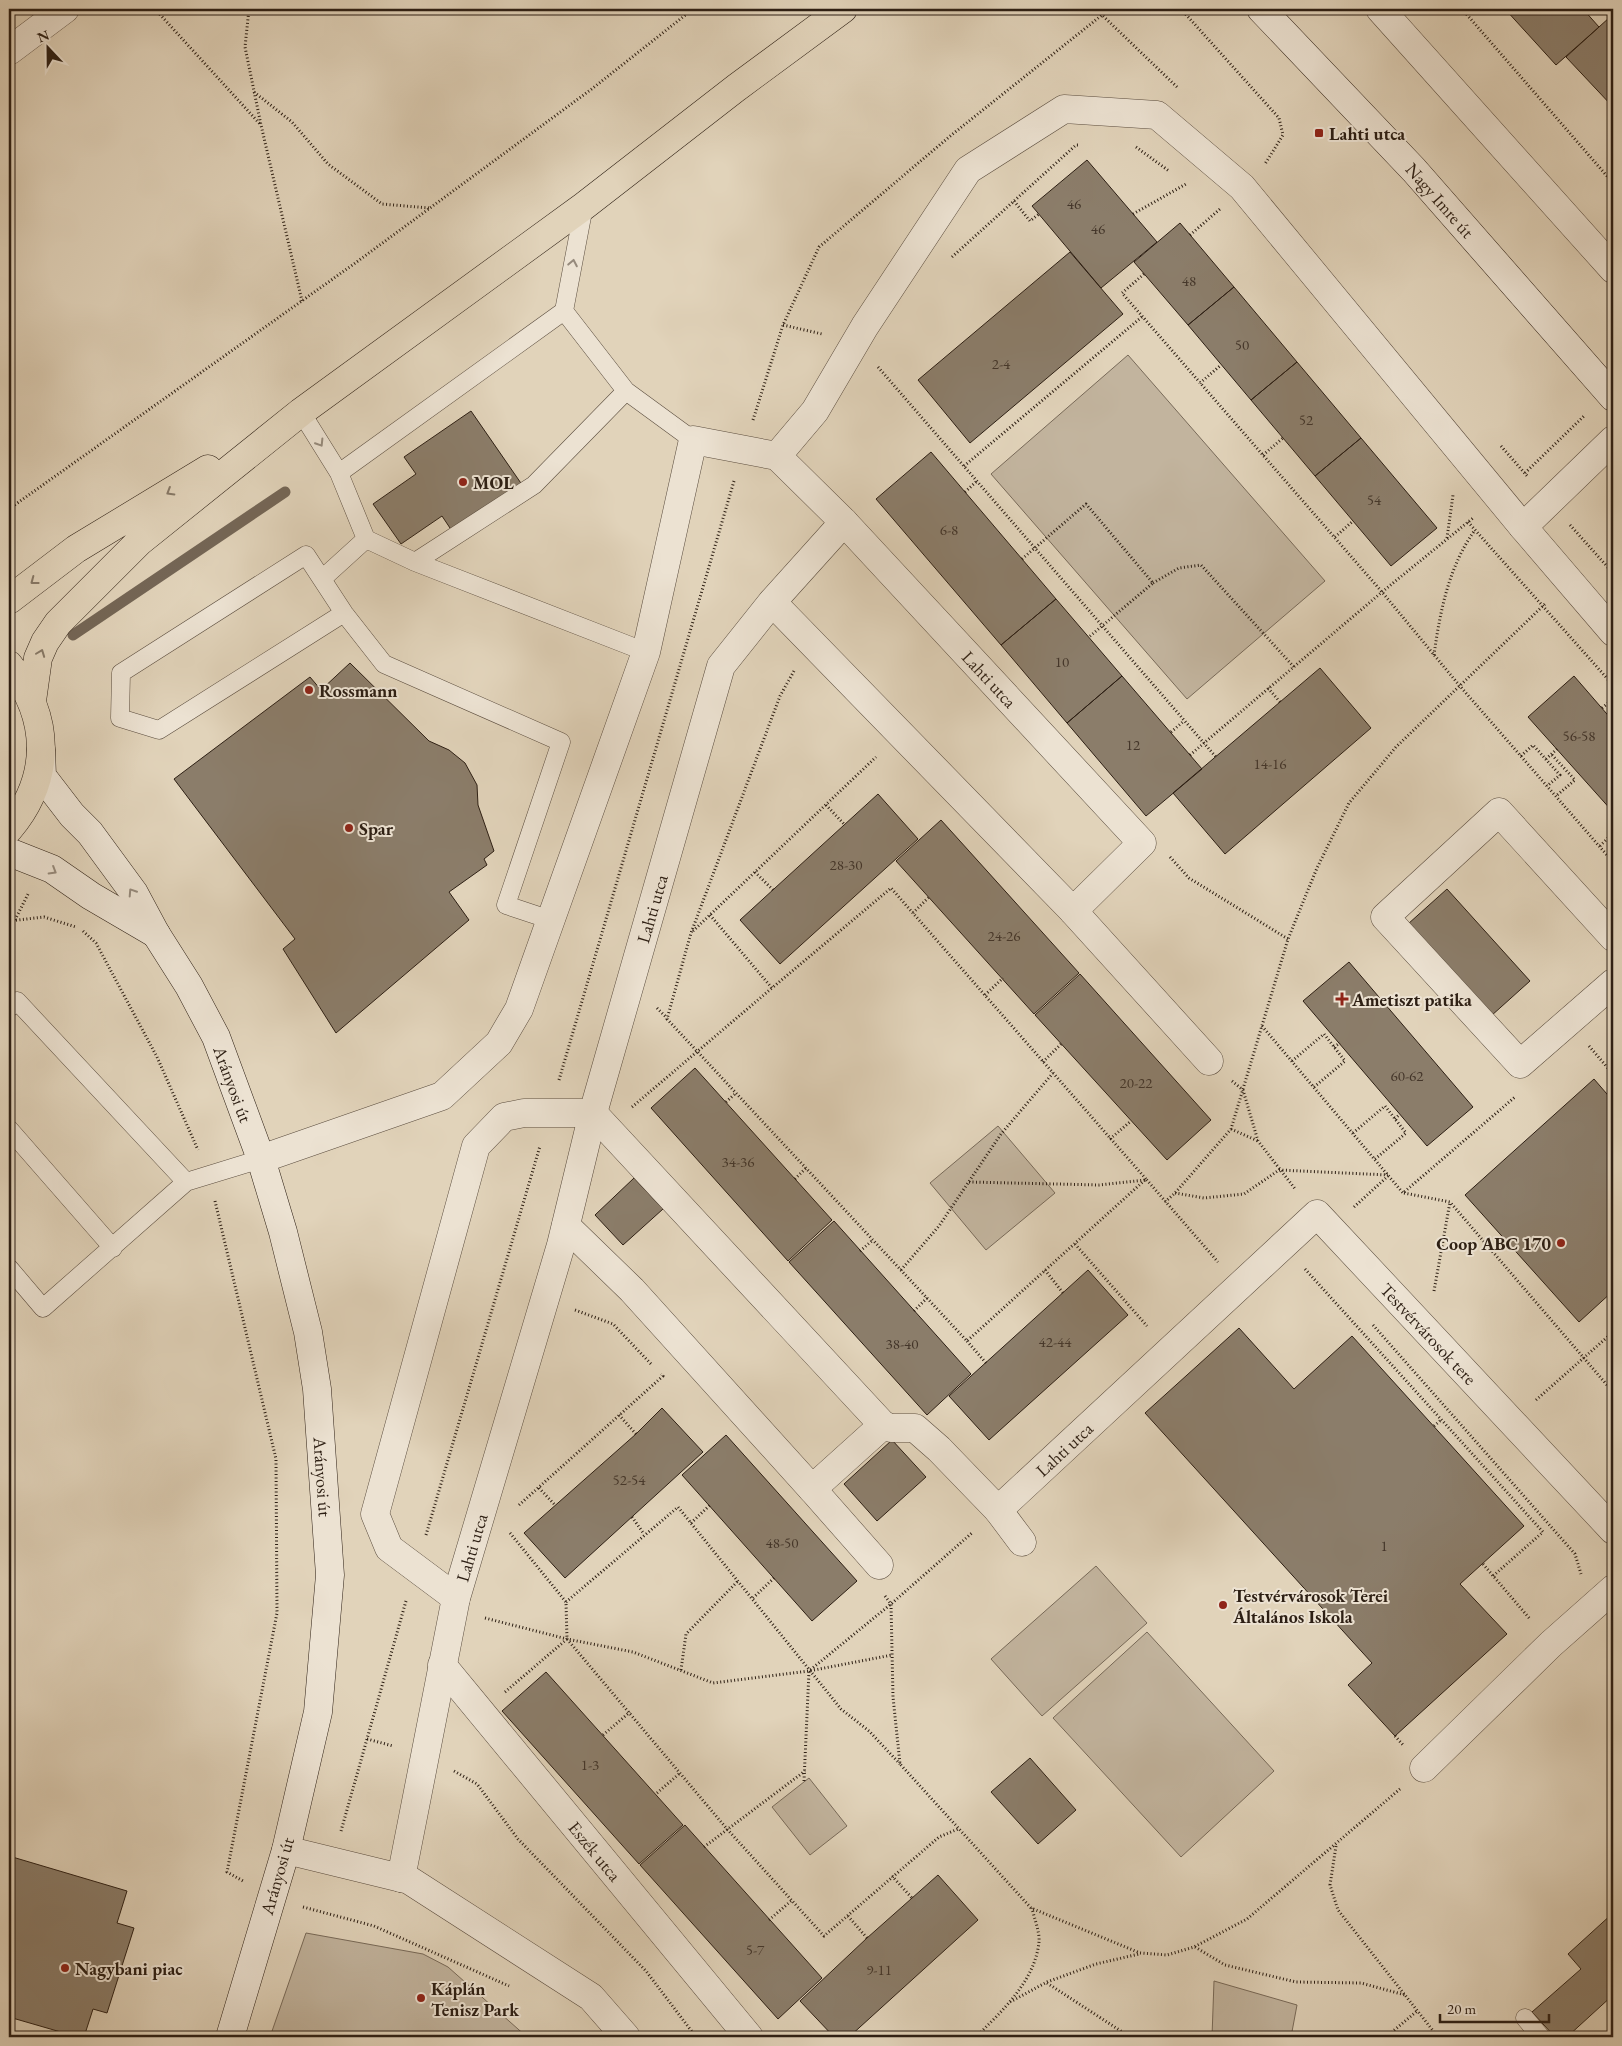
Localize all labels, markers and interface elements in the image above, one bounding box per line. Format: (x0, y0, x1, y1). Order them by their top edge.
north arrow (22, 22, 72, 72)
text: N (35, 25, 52, 46)
place label: Lahti utca (1329, 122, 1405, 145)
marker: Lahti utca (1313, 127, 1325, 139)
street label: Nagy Imre út (1401, 158, 1480, 243)
house number: 46 (1067, 194, 1081, 213)
house number: 46 (1091, 219, 1105, 238)
one-way arrow (568, 258, 578, 267)
house number: 48 (1182, 271, 1196, 290)
house number: 50 (1235, 335, 1249, 354)
house number: 2-4 (992, 354, 1011, 373)
house number: 52 (1299, 410, 1314, 429)
one-way arrow (314, 437, 323, 446)
place label: MOL (473, 471, 514, 494)
marker: MOL (457, 476, 469, 488)
one-way arrow (166, 485, 175, 495)
house number: 54 (1367, 490, 1382, 509)
house number: 6-8 (940, 520, 958, 539)
one-way arrow (30, 575, 40, 584)
street label: Lahti utca (957, 645, 1022, 713)
one-way arrow (34, 649, 45, 658)
house number: 10 (1055, 652, 1069, 671)
place label: Rossmann (319, 679, 397, 702)
marker: Rossmann (303, 684, 315, 696)
house number: 56-58 (1563, 726, 1595, 745)
house number: 12 (1126, 735, 1141, 754)
house number: 14-16 (1254, 754, 1286, 773)
place label: Spar (359, 817, 394, 840)
marker: Spar (343, 822, 355, 834)
house number: 28-30 (830, 855, 862, 874)
one-way arrow (48, 864, 57, 874)
street label: Lahti utca (631, 871, 672, 946)
one-way arrow (129, 888, 139, 897)
house number: 24-26 (988, 926, 1020, 945)
place label: Ametiszt patika (1351, 988, 1472, 1011)
marker: Ametiszt patika (1336, 993, 1348, 1005)
street label: Arányosi út (208, 1042, 258, 1126)
house number: 60-62 (1391, 1066, 1424, 1085)
house number: 20-22 (1120, 1073, 1153, 1092)
house number: 34-36 (722, 1152, 754, 1171)
place label: Coop ABC 170 (1436, 1232, 1551, 1255)
marker: Coop ABC 170 (1555, 1237, 1567, 1249)
street label: Testvérvárosok tere (1376, 1278, 1482, 1389)
house number: 42-44 (1039, 1332, 1072, 1351)
house number: 38-40 (886, 1334, 918, 1353)
street label: Lahti utca (1030, 1416, 1098, 1481)
street label: Arányosi út (309, 1435, 337, 1518)
house number: 52-54 (613, 1470, 646, 1489)
street label: Lahti utca (450, 1510, 492, 1584)
house number: 48-50 (766, 1533, 798, 1552)
house number: 1 (1380, 1536, 1388, 1555)
place label: Testvérvárosok Terei Általános Iskola (1232, 1584, 1389, 1628)
marker: Testvérvárosok Terei Általános Iskola (1217, 1599, 1229, 1611)
house number: 1-3 (581, 1755, 599, 1774)
street label: Eszék utca (564, 1816, 627, 1886)
street label: Arányosi út (255, 1834, 299, 1918)
house number: 5-7 (746, 1940, 765, 1959)
place label: Nagybani piac (75, 1957, 183, 1980)
house number: 9-11 (866, 1960, 892, 1979)
marker: Nagybani piac (59, 1962, 71, 1974)
place label: Káplán Tenisz Park (431, 1977, 520, 2021)
scale bar (1440, 1991, 1548, 2023)
marker: Káplán Tenisz Park (415, 1992, 427, 2004)
text: 20 m (1447, 1999, 1476, 2018)

